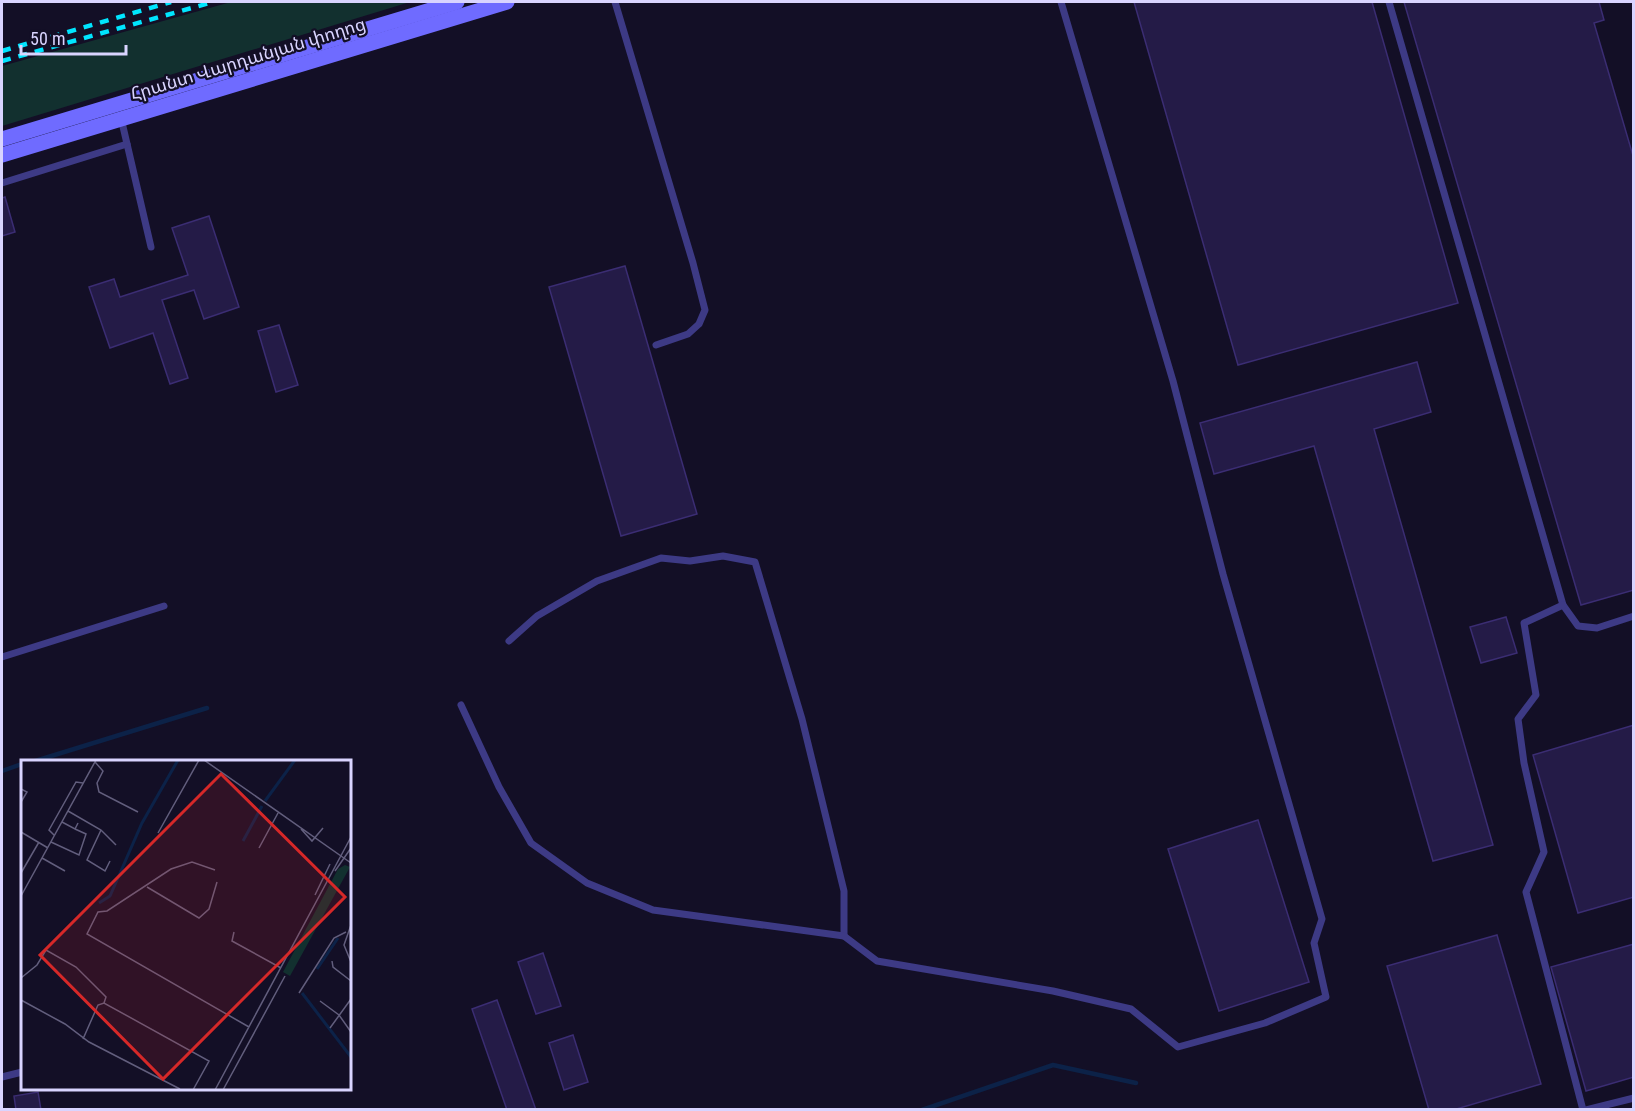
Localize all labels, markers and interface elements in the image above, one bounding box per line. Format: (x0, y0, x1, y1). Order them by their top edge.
street label: Հրանտ Վարդանյան փողոց (128, 13, 368, 104)
scale bar (21, 18, 126, 56)
text: 50 m (30, 28, 65, 49)
inset map (21, 760, 351, 1090)

